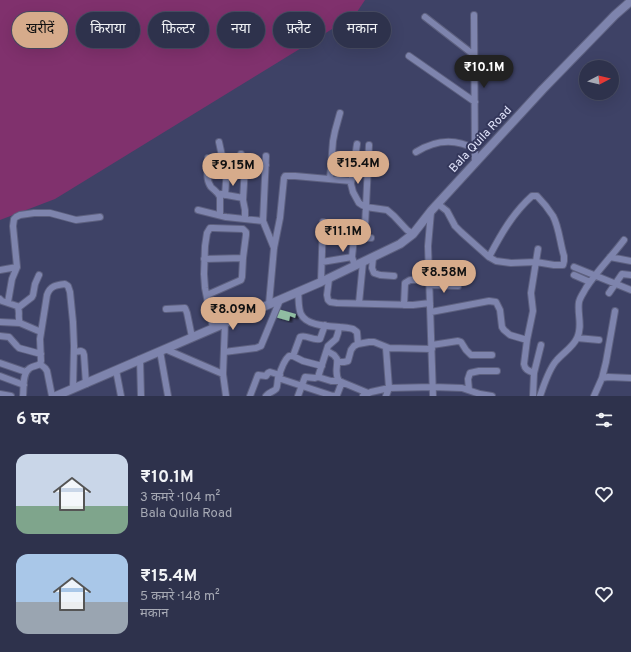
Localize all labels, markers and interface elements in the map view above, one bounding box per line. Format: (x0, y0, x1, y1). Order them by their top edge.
chip: खरीदें (12, 12, 68, 48)
chip: किराया (76, 12, 140, 48)
chip: फ़िल्टर (148, 12, 209, 48)
chip: नया (217, 12, 265, 48)
chip: फ़्लैट (273, 12, 325, 48)
chip: मकान (333, 12, 391, 48)
pin: ₹10.1M (451, 55, 517, 89)
text: ₹10.1M (463, 60, 505, 76)
north arrow (579, 60, 619, 100)
map controls (579, 60, 619, 100)
street label: Bala Quila Road (446, 103, 516, 176)
pin: ₹15.4M (325, 151, 391, 185)
pin: ₹9.15M (200, 153, 266, 187)
text: ₹15.4M (336, 156, 380, 172)
text: ₹9.15M (211, 158, 255, 174)
pin: ₹11.1M (310, 219, 376, 253)
text: ₹11.1M (324, 224, 362, 240)
pin: ₹8.58M (411, 260, 477, 294)
text: ₹8.58M (421, 265, 467, 281)
pin: ₹8.09M (200, 297, 266, 331)
text: ₹8.09M (210, 302, 256, 318)
text: 6 घर (16, 409, 49, 431)
icon: filters (593, 409, 615, 431)
text: ₹10.1M (140, 467, 194, 489)
icon: home (48, 470, 96, 518)
icon: heart (593, 483, 615, 505)
text: 3 कमरे · 104 m² (140, 490, 220, 506)
text: Bala Quila Road (140, 506, 232, 522)
text: ₹15.4M (140, 566, 197, 588)
icon: home (48, 570, 96, 618)
icon: heart (593, 583, 615, 605)
text: 5 कमरे · 148 m² (140, 589, 220, 605)
text: मकान (140, 606, 168, 622)

